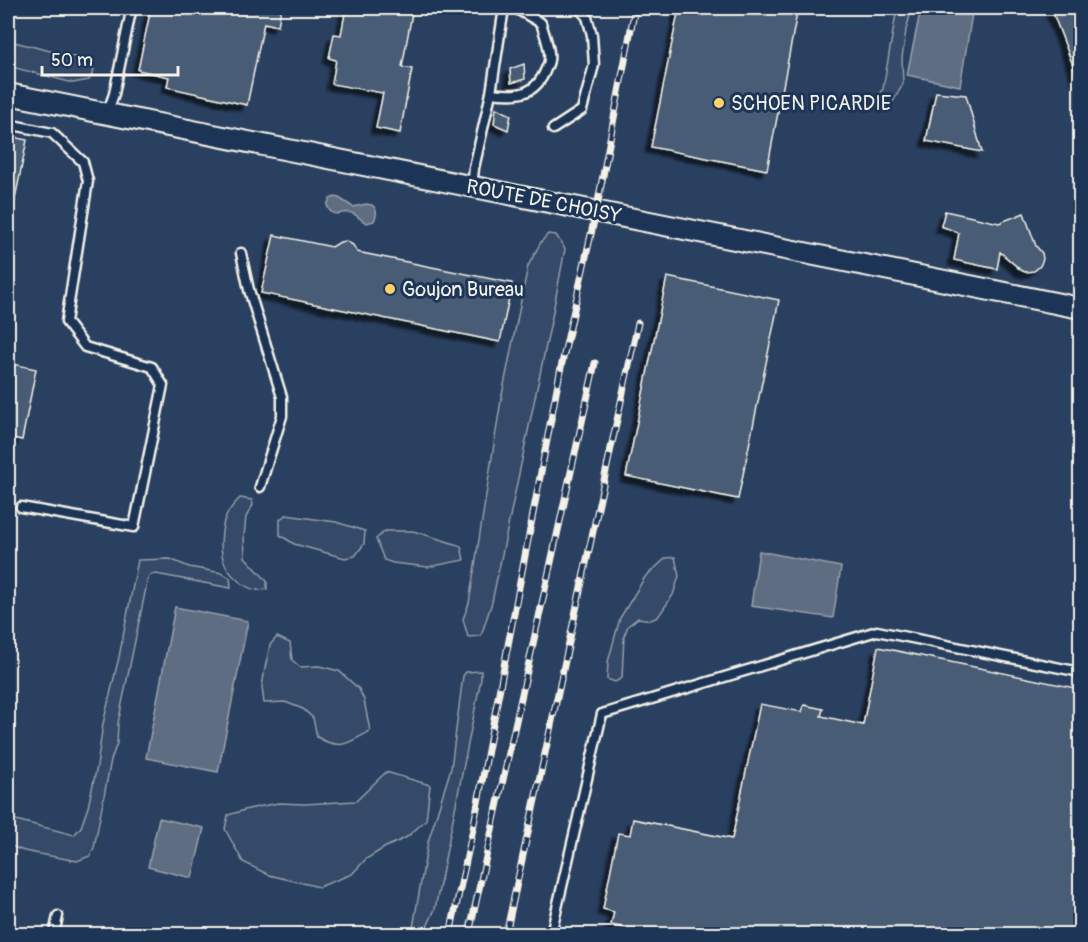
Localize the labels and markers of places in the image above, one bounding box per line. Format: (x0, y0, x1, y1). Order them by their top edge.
place label: SCHOEN PICARDIE (731, 91, 891, 116)
marker: SCHOEN PICARDIE (712, 96, 726, 110)
place label: Goujon Bureau (402, 277, 524, 302)
marker: Goujon Bureau (383, 282, 397, 296)

